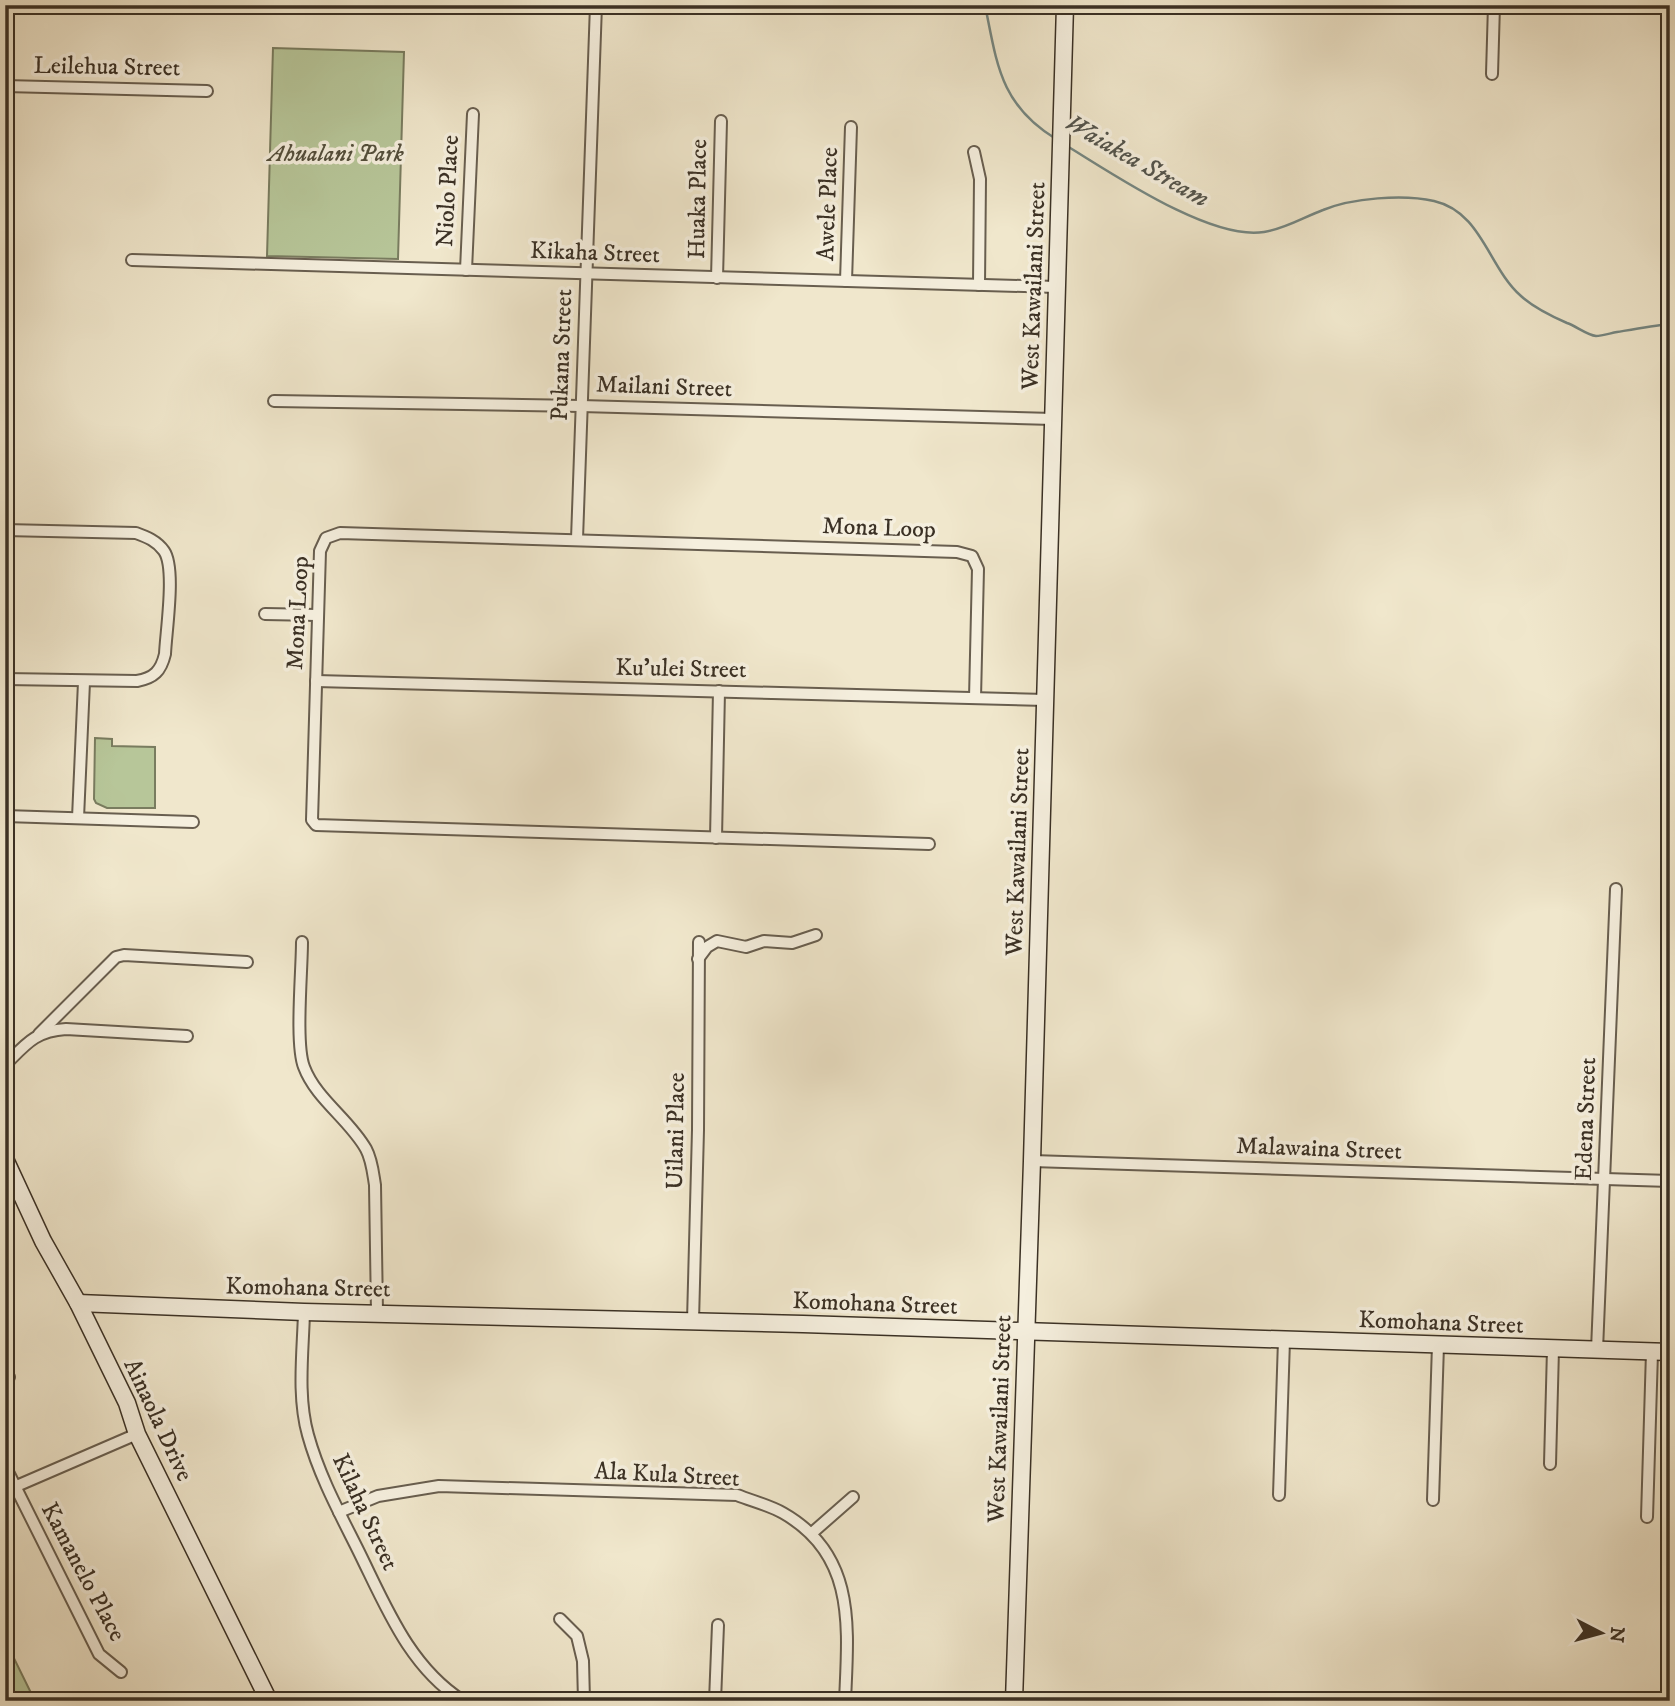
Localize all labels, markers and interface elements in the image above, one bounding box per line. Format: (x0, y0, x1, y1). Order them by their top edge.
street label: Leilehua Street (33, 51, 181, 83)
water label: Waiakea Stream (1059, 106, 1215, 216)
street label: Niolo Place (430, 134, 466, 248)
park label: Ahualani Park (265, 139, 404, 169)
street label: Huaka Place (682, 139, 714, 259)
street label: Awele Place (811, 146, 845, 261)
street label: West Kawailani Street (1015, 181, 1053, 392)
street label: Kikaha Street (530, 236, 661, 270)
street label: Pukana Street (545, 288, 579, 422)
street label: Mailani Street (595, 370, 733, 404)
street label: Mona Loop (822, 511, 936, 545)
street label: Mona Loop (280, 555, 316, 671)
street label: Ku'ulei Street (615, 653, 747, 685)
street label: West Kawailani Street (999, 747, 1037, 958)
street label: Edena Street (1569, 1056, 1603, 1181)
street label: Uilani Place (660, 1072, 692, 1190)
street label: Malawaina Street (1236, 1131, 1403, 1167)
street label: Komohana Street (225, 1272, 391, 1304)
street label: Komohana Street (792, 1286, 958, 1322)
street label: Komohana Street (1358, 1305, 1524, 1341)
street label: West Kawailani Street (981, 1314, 1019, 1525)
street label: Ainaola Drive (117, 1354, 199, 1486)
street label: Kilaha Street (325, 1449, 405, 1575)
street label: Ala Kula Street (594, 1456, 741, 1494)
street label: Kamanelo Place (34, 1497, 132, 1647)
north arrow (1566, 1598, 1636, 1668)
text: N (1604, 1626, 1629, 1644)

